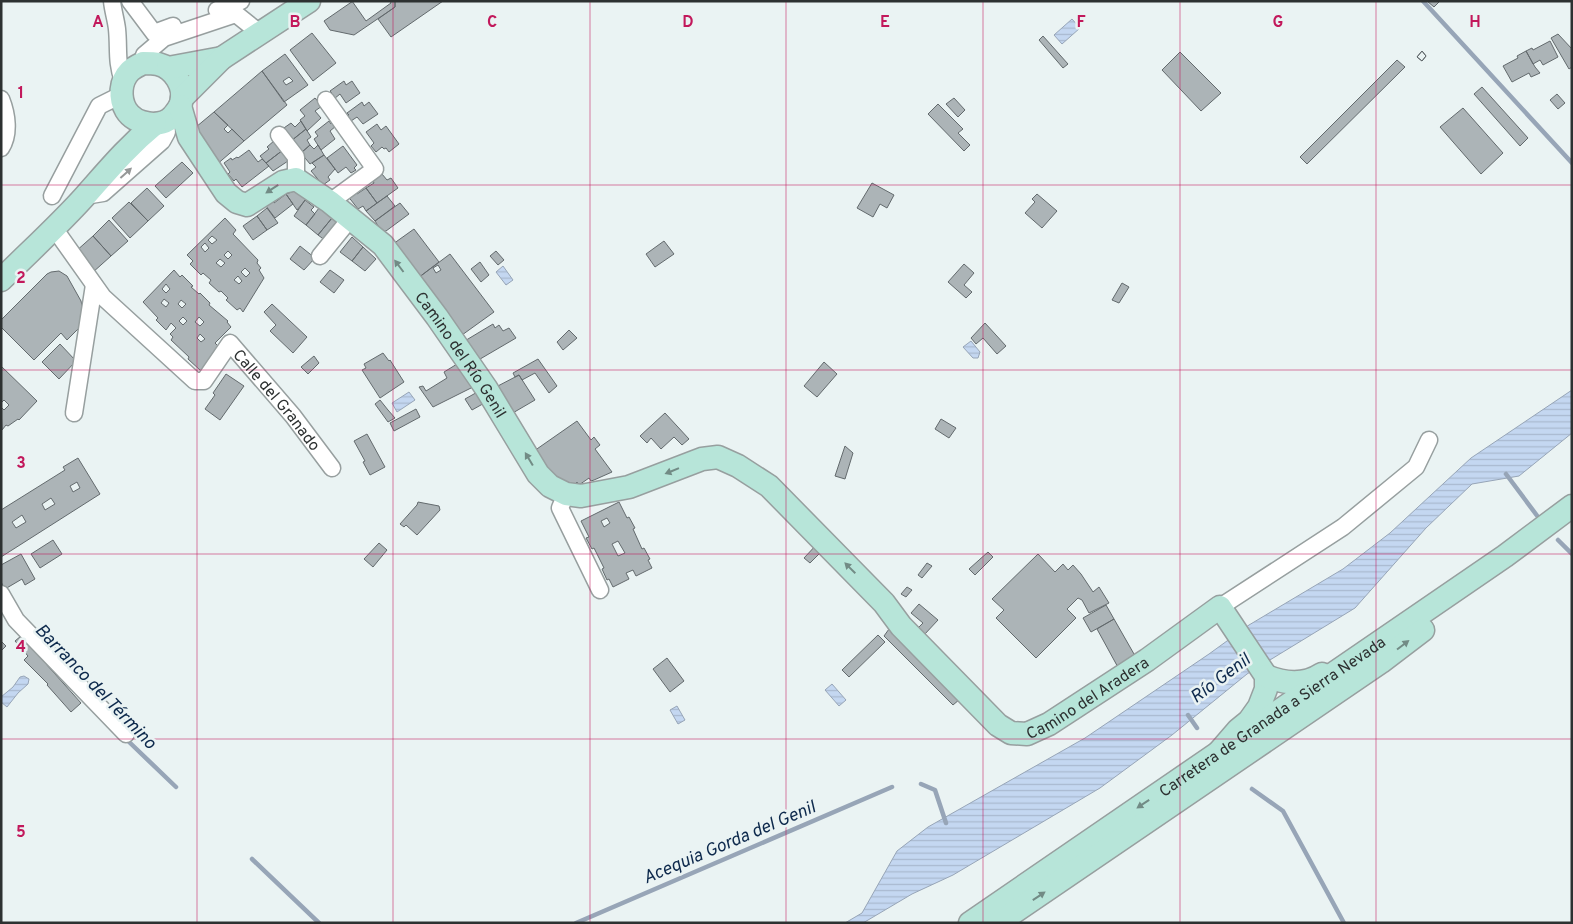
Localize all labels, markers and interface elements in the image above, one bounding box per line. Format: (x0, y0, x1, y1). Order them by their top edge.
text: A (92, 13, 104, 33)
text: B (289, 13, 301, 33)
text: C (487, 13, 497, 33)
text: D (682, 13, 694, 33)
text: E (880, 13, 890, 33)
text: F (1076, 13, 1086, 33)
text: G (1273, 13, 1283, 33)
text: H (1469, 13, 1481, 33)
text: 1 (18, 84, 24, 104)
one-way arrow (119, 167, 131, 179)
one-way arrow (265, 184, 278, 194)
one-way arrow (394, 259, 404, 273)
text: 2 (16, 269, 26, 289)
street label: Camino del Río Genil (410, 288, 510, 422)
street label: Calle del Granado (228, 346, 324, 456)
one-way arrow (525, 452, 534, 465)
text: 3 (16, 454, 26, 474)
one-way arrow (665, 468, 679, 476)
one-way arrow (844, 562, 856, 574)
water label: Barranco del Término (29, 619, 161, 755)
street label: Carretera de Granada a Sierra Nevada (1156, 633, 1390, 802)
text: 4 (16, 638, 26, 658)
one-way arrow (1396, 640, 1410, 650)
water label: Río Genil (1186, 648, 1257, 709)
street label: Camino del Aradera (1023, 654, 1153, 745)
water label: Acequia Gorda del Genil (640, 796, 821, 890)
one-way arrow (1136, 799, 1150, 808)
text: 5 (16, 823, 26, 843)
one-way arrow (1032, 891, 1045, 900)

